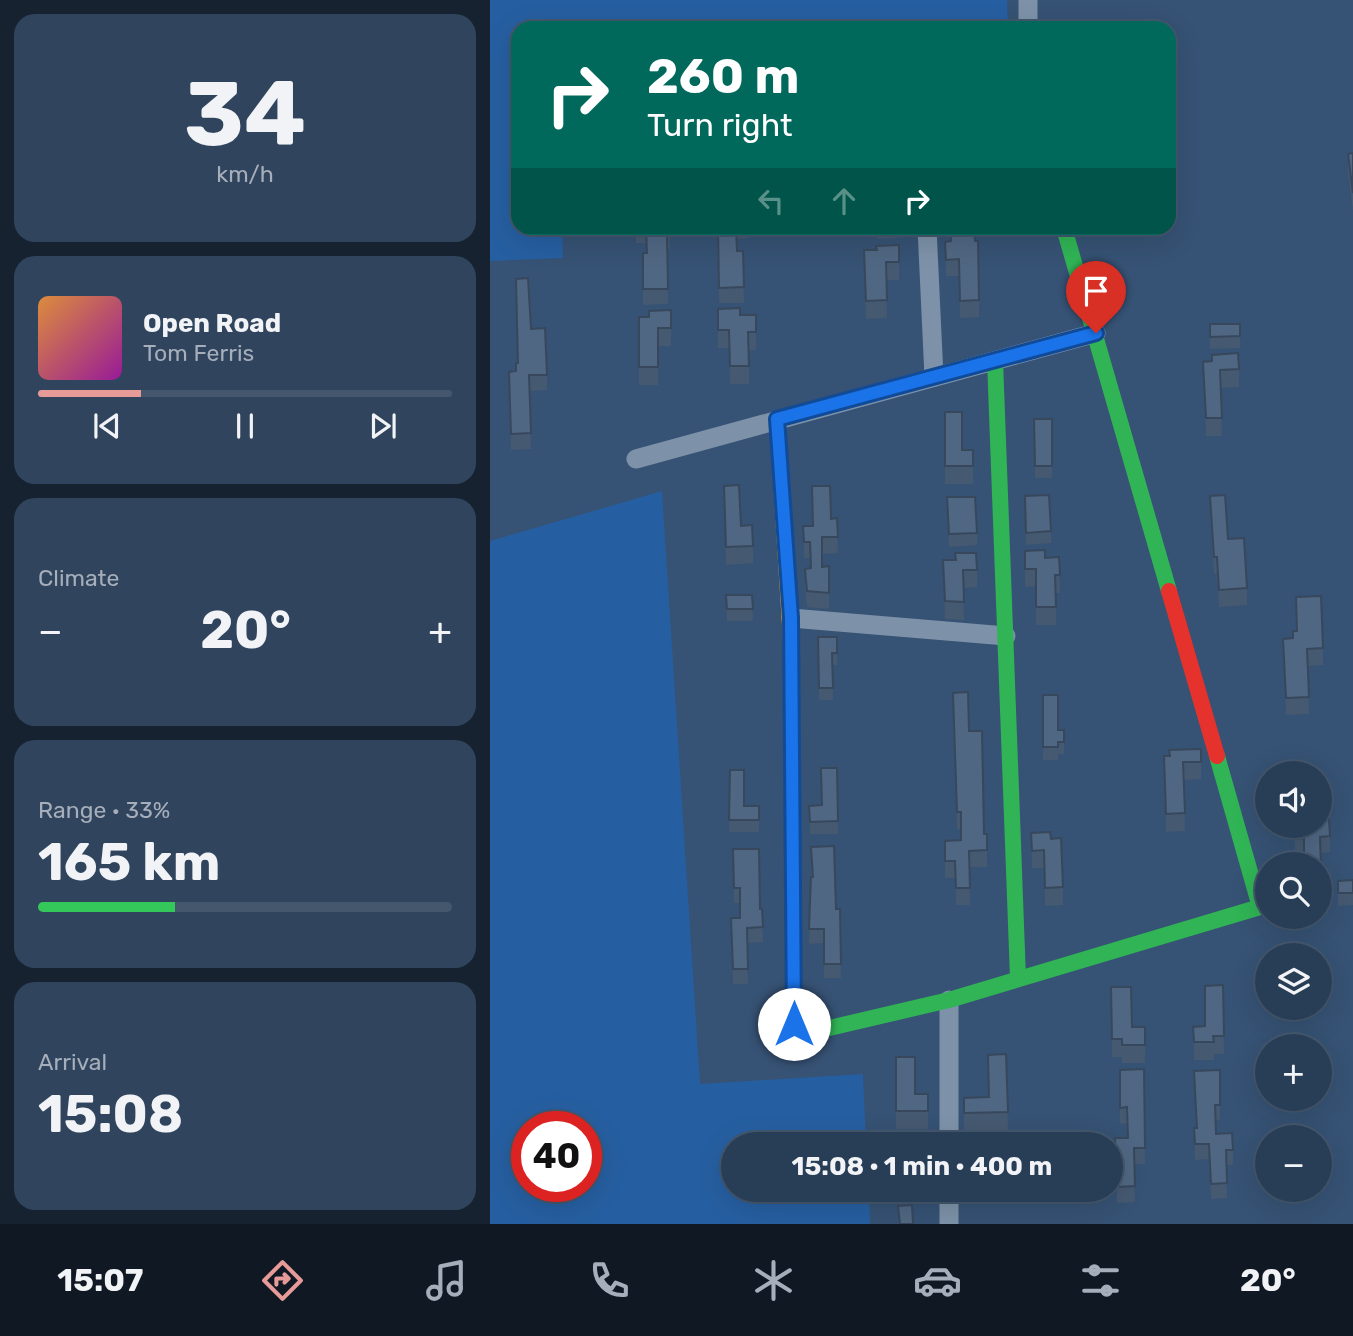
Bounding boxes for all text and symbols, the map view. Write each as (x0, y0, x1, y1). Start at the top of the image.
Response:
text: 260 m (647, 47, 799, 105)
icon: right (532, 49, 623, 140)
text: 34 (184, 60, 306, 168)
text: Turn right (647, 106, 792, 144)
text: km/h (216, 160, 274, 188)
icon: left (752, 182, 790, 220)
icon: ahead (825, 182, 863, 220)
icon: right (898, 182, 936, 220)
pin (1066, 261, 1126, 333)
icon: arrive (1077, 272, 1115, 310)
text: Open Road (143, 308, 281, 339)
text: Tom Ferris (143, 339, 254, 367)
icon: previous (88, 407, 126, 445)
icon: pause (226, 407, 264, 445)
icon: next (364, 407, 402, 445)
text: Climate (38, 564, 119, 592)
text: 20° (200, 599, 291, 661)
text: − (38, 608, 63, 654)
text: + (428, 608, 452, 654)
map controls (1255, 761, 1332, 1202)
button: sound (1255, 761, 1332, 838)
text: Range · 33% (38, 796, 170, 824)
text: 165 km (38, 831, 220, 893)
button: search (1255, 852, 1332, 929)
button: layers (1255, 943, 1332, 1020)
position arrow (757, 987, 831, 1061)
button: + (1255, 1034, 1332, 1111)
text: Arrival (38, 1048, 107, 1076)
text: 15:08 (38, 1083, 183, 1145)
speed limit sign: 40 (511, 1111, 602, 1202)
button: − (1255, 1125, 1332, 1202)
text: 15:08 · 1 min · 400 m (792, 1151, 1052, 1182)
icon: directions (258, 1256, 307, 1305)
icon: music (422, 1256, 471, 1305)
icon: phone (585, 1256, 634, 1305)
icon: climate (749, 1256, 798, 1305)
icon: car (913, 1256, 962, 1305)
icon: filters (1076, 1256, 1125, 1305)
text: 15:07 (57, 1261, 143, 1299)
text: 20° (1240, 1261, 1296, 1299)

